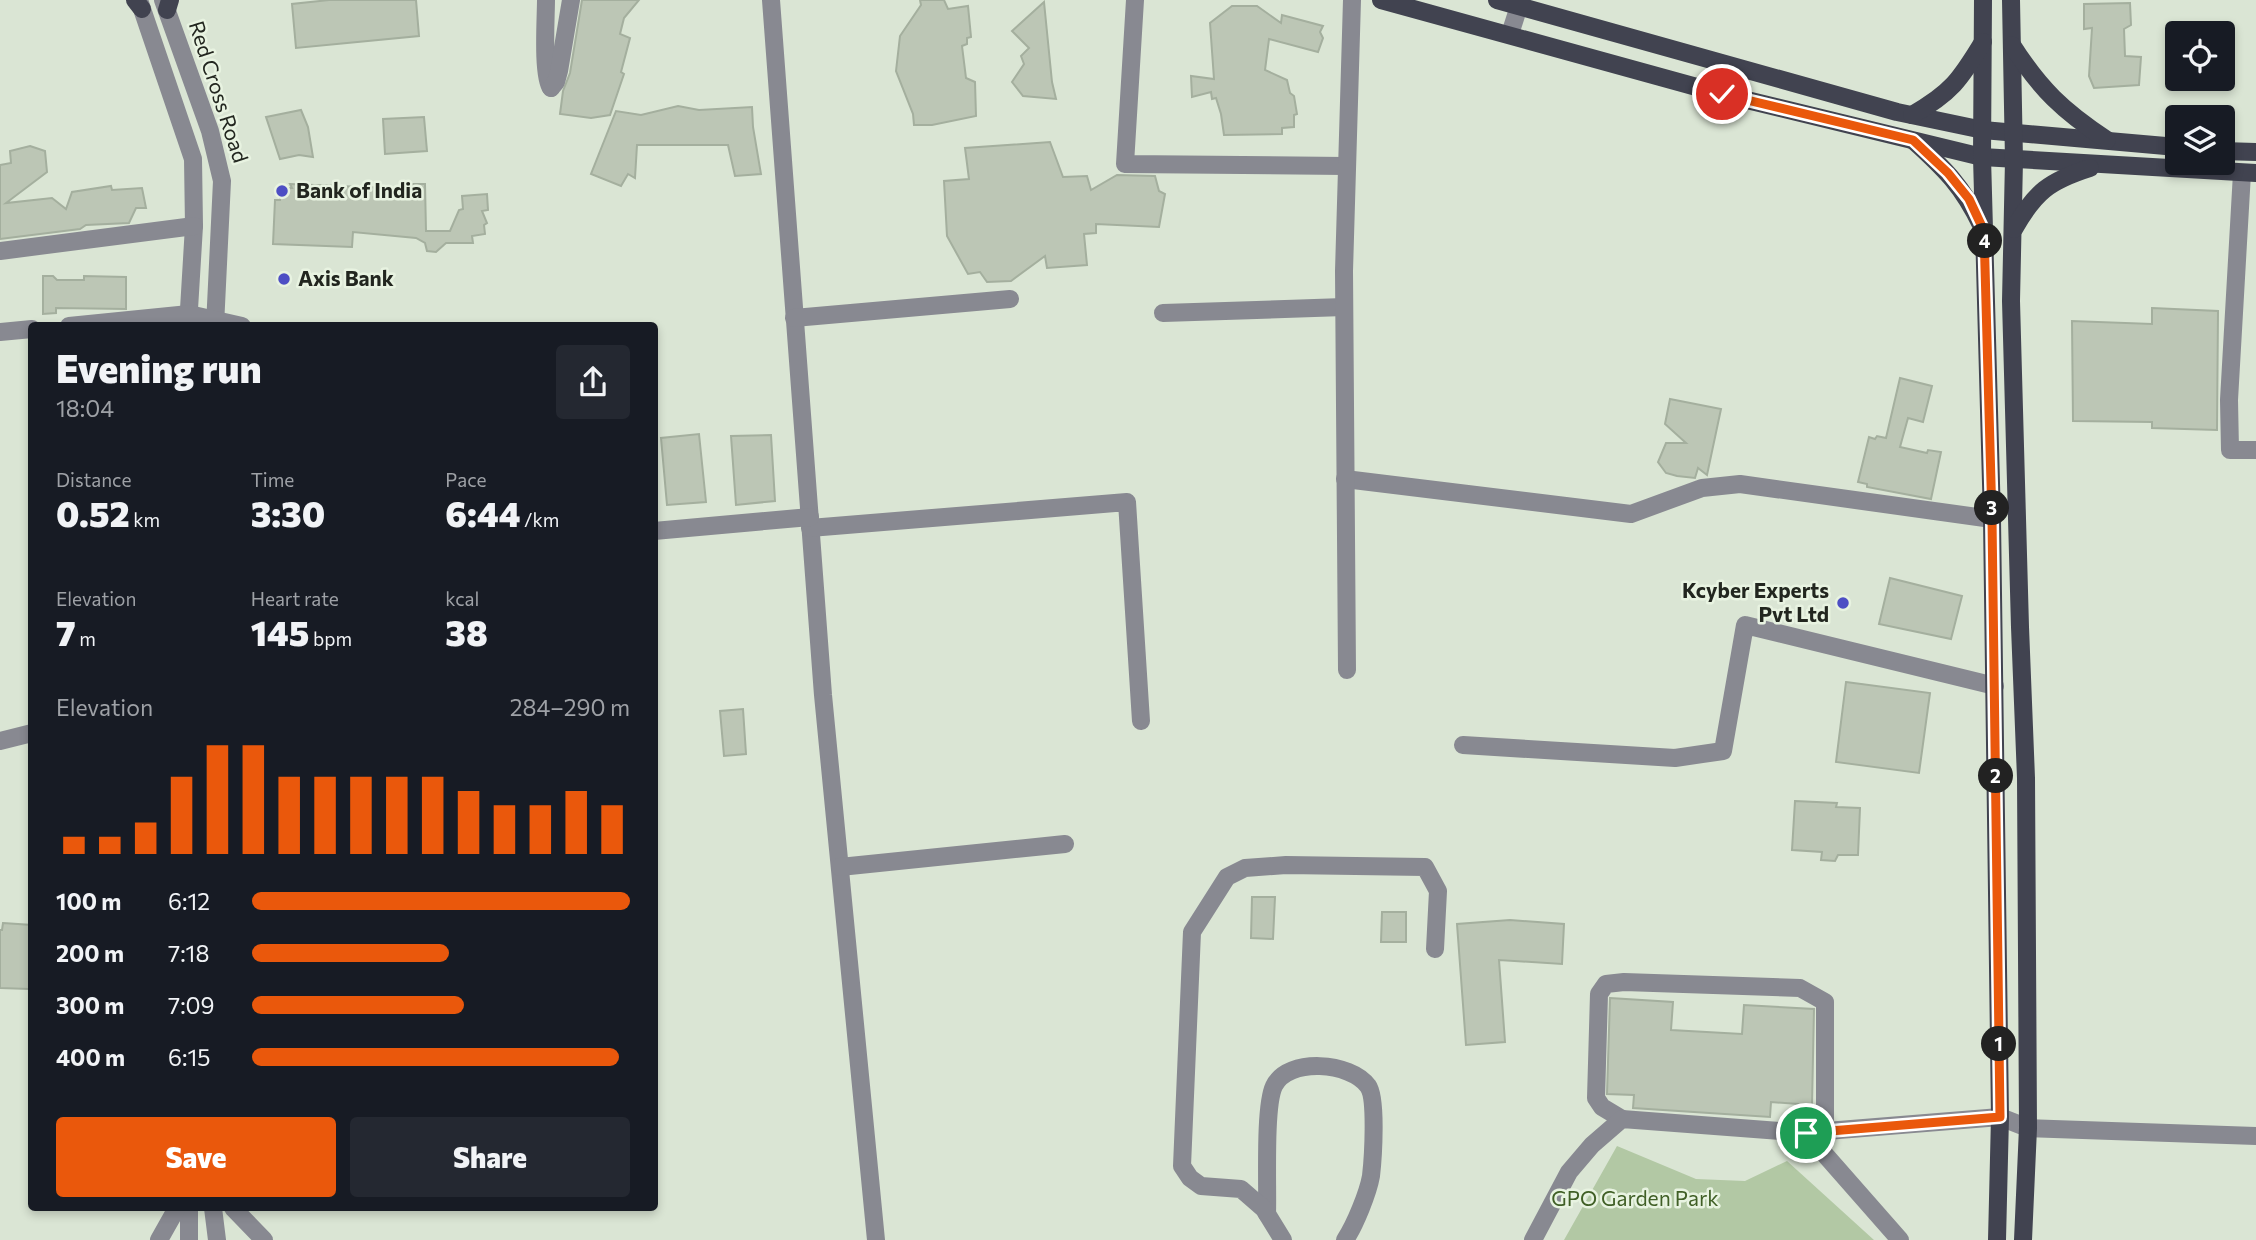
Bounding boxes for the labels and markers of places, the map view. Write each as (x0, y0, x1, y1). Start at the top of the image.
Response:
pin (1692, 64, 1752, 124)
place label: Bank of India (296, 177, 422, 202)
marker: Bank of India (274, 183, 290, 199)
pin: 4 (1968, 224, 2002, 258)
place label: Axis Bank (298, 265, 394, 290)
marker: Axis Bank (276, 271, 292, 287)
pin: 3 (1974, 490, 2010, 526)
place label: Kcyber Experts Pvt Ltd (1682, 577, 1829, 626)
marker: Kcyber Experts Pvt Ltd (1835, 595, 1851, 611)
pin: 2 (1979, 758, 2014, 794)
pin: 1 (1982, 1026, 2016, 1062)
pin (1776, 1103, 1836, 1163)

